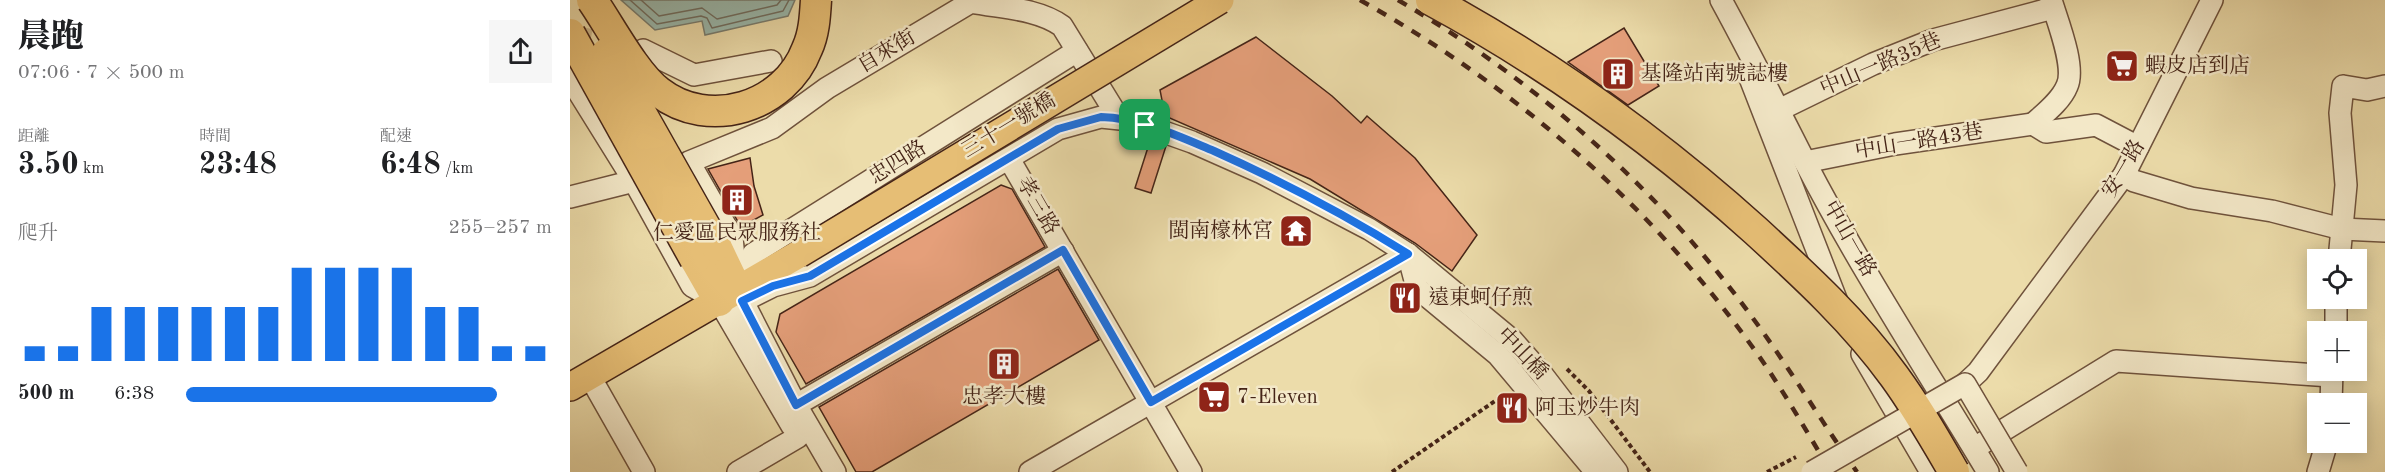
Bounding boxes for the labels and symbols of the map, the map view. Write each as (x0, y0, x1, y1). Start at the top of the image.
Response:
street label: 自來街 (854, 25, 919, 77)
street label: 中山一路35巷 (1817, 28, 1945, 100)
supermarket icon: 蝦皮店到店 (2104, 48, 2140, 84)
place label: 蝦皮店到店 (2145, 54, 2250, 77)
building icon: 基隆站南號誌樓 (1600, 56, 1636, 92)
place label: 基隆站南號誌樓 (1641, 62, 1788, 85)
street label: 三十一號橋 (958, 88, 1059, 162)
pin (1119, 99, 1170, 150)
street label: 中山一路43巷 (1853, 120, 1985, 162)
street label: 忠四路 (865, 136, 930, 189)
street label: 安一路 (2097, 136, 2149, 201)
street label: 孝三路 (1012, 172, 1064, 239)
building icon: 仁愛區民眾服務社 (719, 182, 755, 218)
street label: 中山一路 (1819, 196, 1881, 281)
temple icon: 閩南檺林宮 (1278, 213, 1314, 249)
place label: 閩南檺林宮 (1168, 219, 1273, 242)
place label: 仁愛區民眾服務社 (653, 221, 821, 244)
restaurant icon: 遠東蚵仔煎 (1387, 280, 1423, 316)
place label: 遠東蚵仔煎 (1428, 286, 1533, 309)
street label: 中山橋 (1493, 323, 1553, 384)
building icon: 忠孝大樓 (986, 346, 1022, 382)
supermarket icon: 7-Eleven (1196, 379, 1232, 415)
place label: 忠孝大樓 (962, 385, 1046, 408)
place label: 7-Eleven (1237, 387, 1318, 408)
restaurant icon: 阿玉炒牛肉 (1494, 390, 1530, 426)
place label: 阿玉炒牛肉 (1535, 396, 1640, 419)

